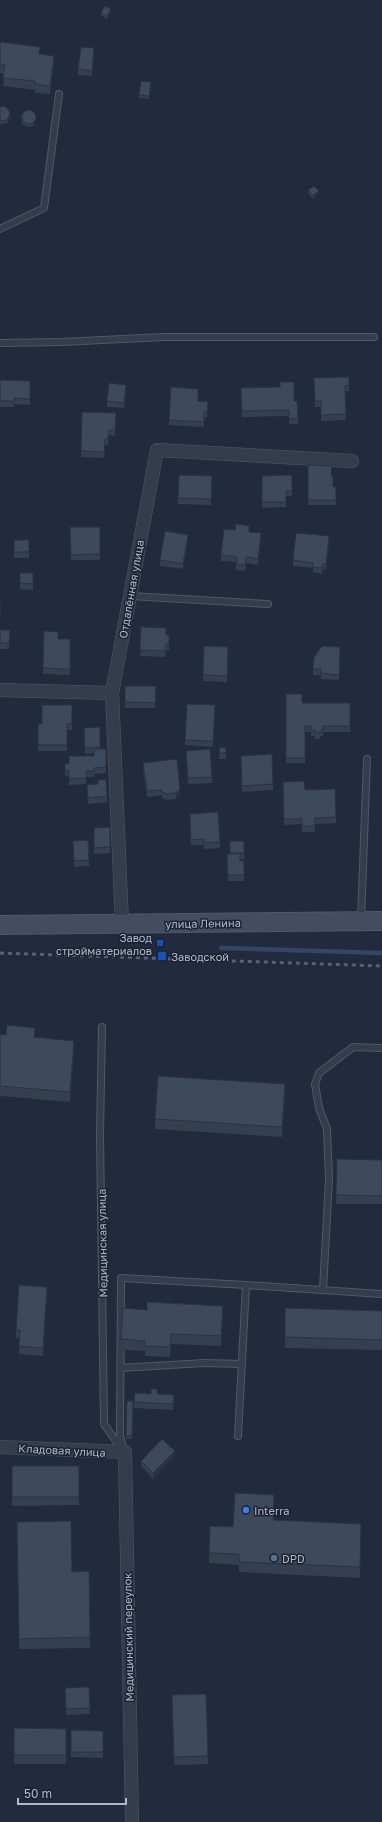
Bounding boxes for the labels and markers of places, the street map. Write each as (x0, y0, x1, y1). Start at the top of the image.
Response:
place label: Завод стройматериалов (56, 931, 152, 957)
marker: Завод стройматериалов (155, 938, 165, 948)
marker: Заводской (156, 950, 168, 962)
place label: Заводской (171, 950, 229, 963)
place label: Interra (254, 1504, 290, 1517)
marker: Interra (241, 1505, 251, 1515)
place label: DPD (282, 1552, 305, 1565)
marker: DPD (269, 1553, 279, 1563)

